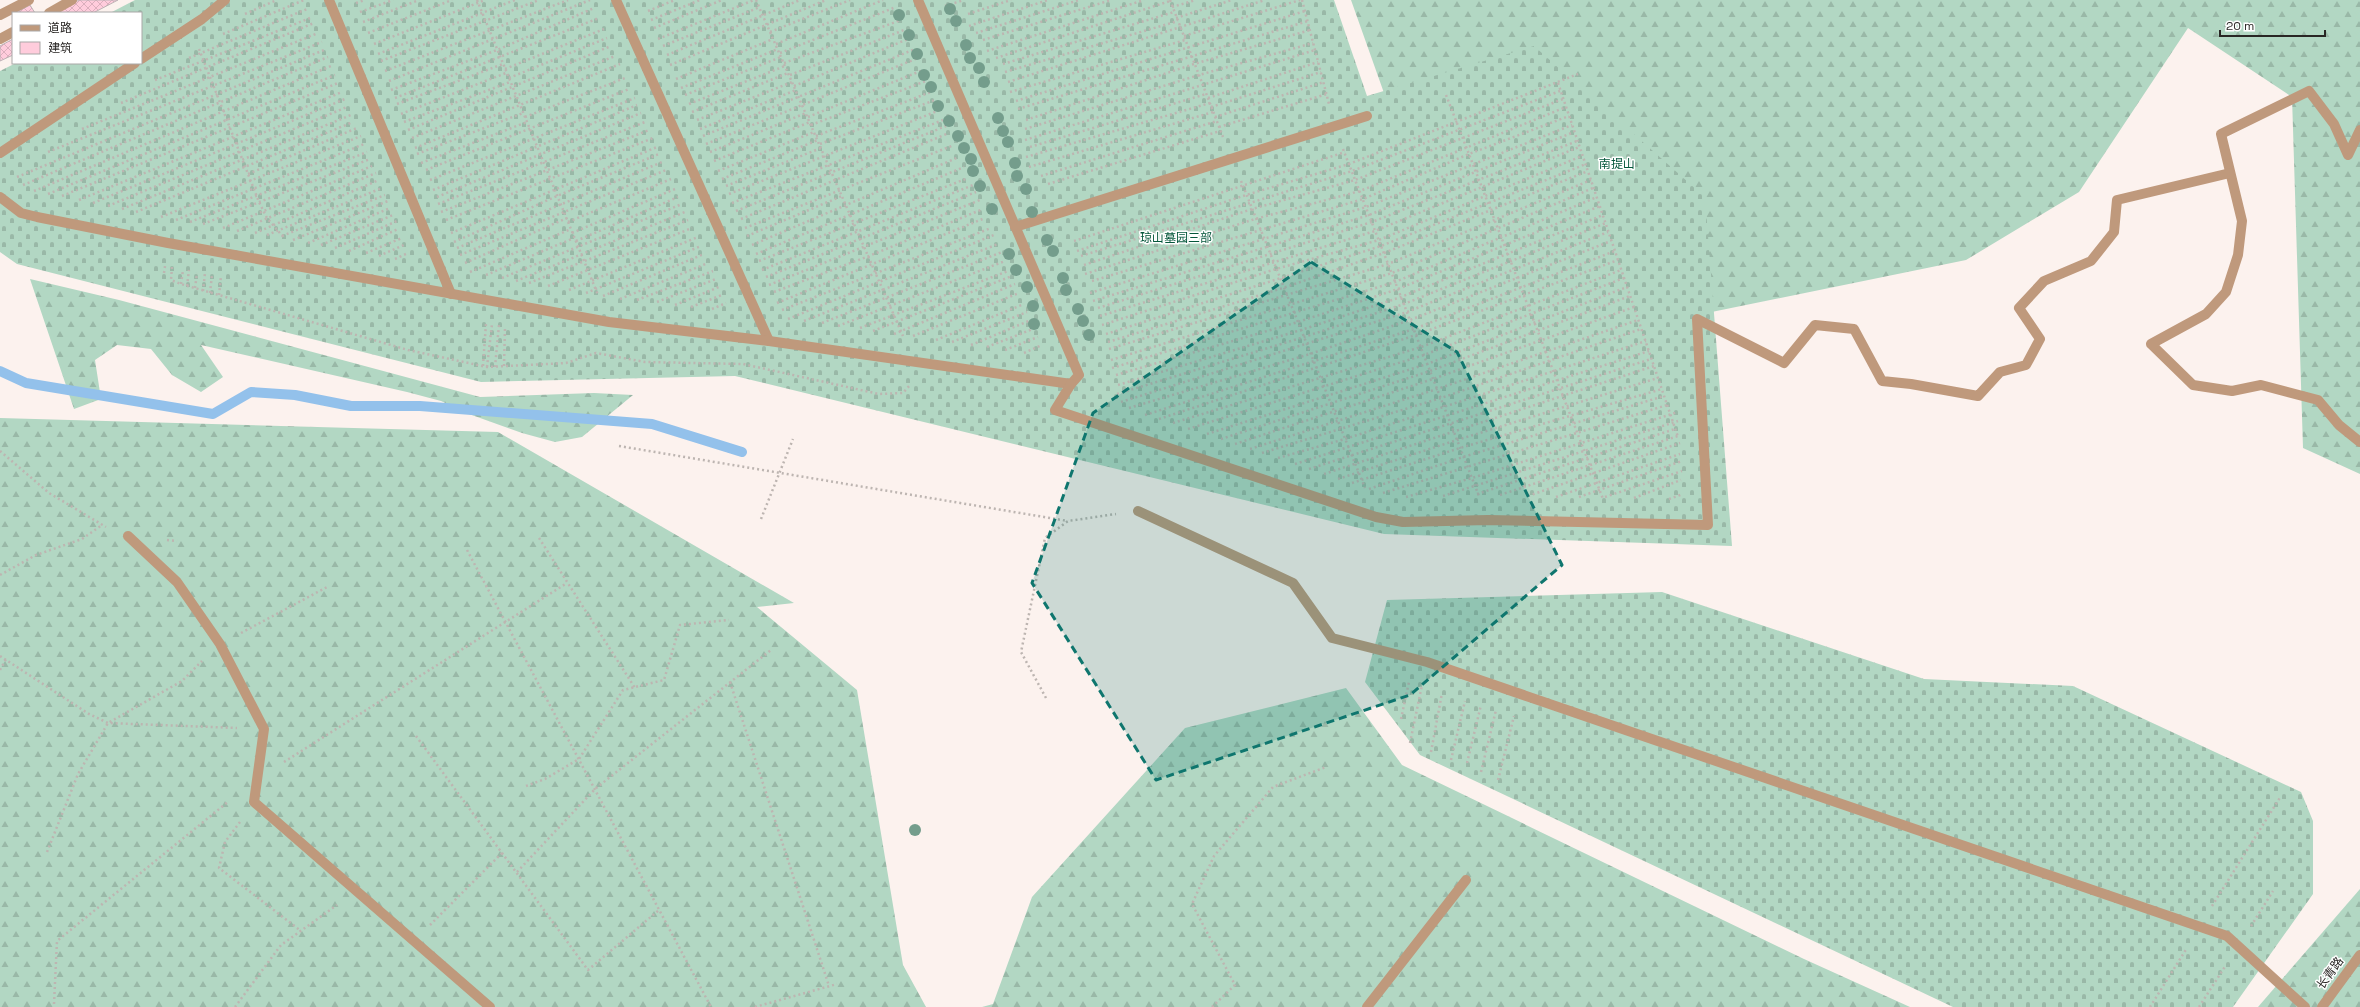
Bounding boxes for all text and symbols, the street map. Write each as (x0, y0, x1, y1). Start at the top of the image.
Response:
legend (12, 12, 142, 64)
scale bar (2220, 12, 2325, 38)
text: 20 m (2226, 18, 2254, 34)
text: 道路 (48, 20, 72, 36)
text: 建筑 (48, 40, 72, 56)
park label: 南提山 (1599, 156, 1635, 172)
park label: 琼山墓园三部 (1140, 230, 1212, 246)
street label: 长青路 (2313, 954, 2347, 992)

